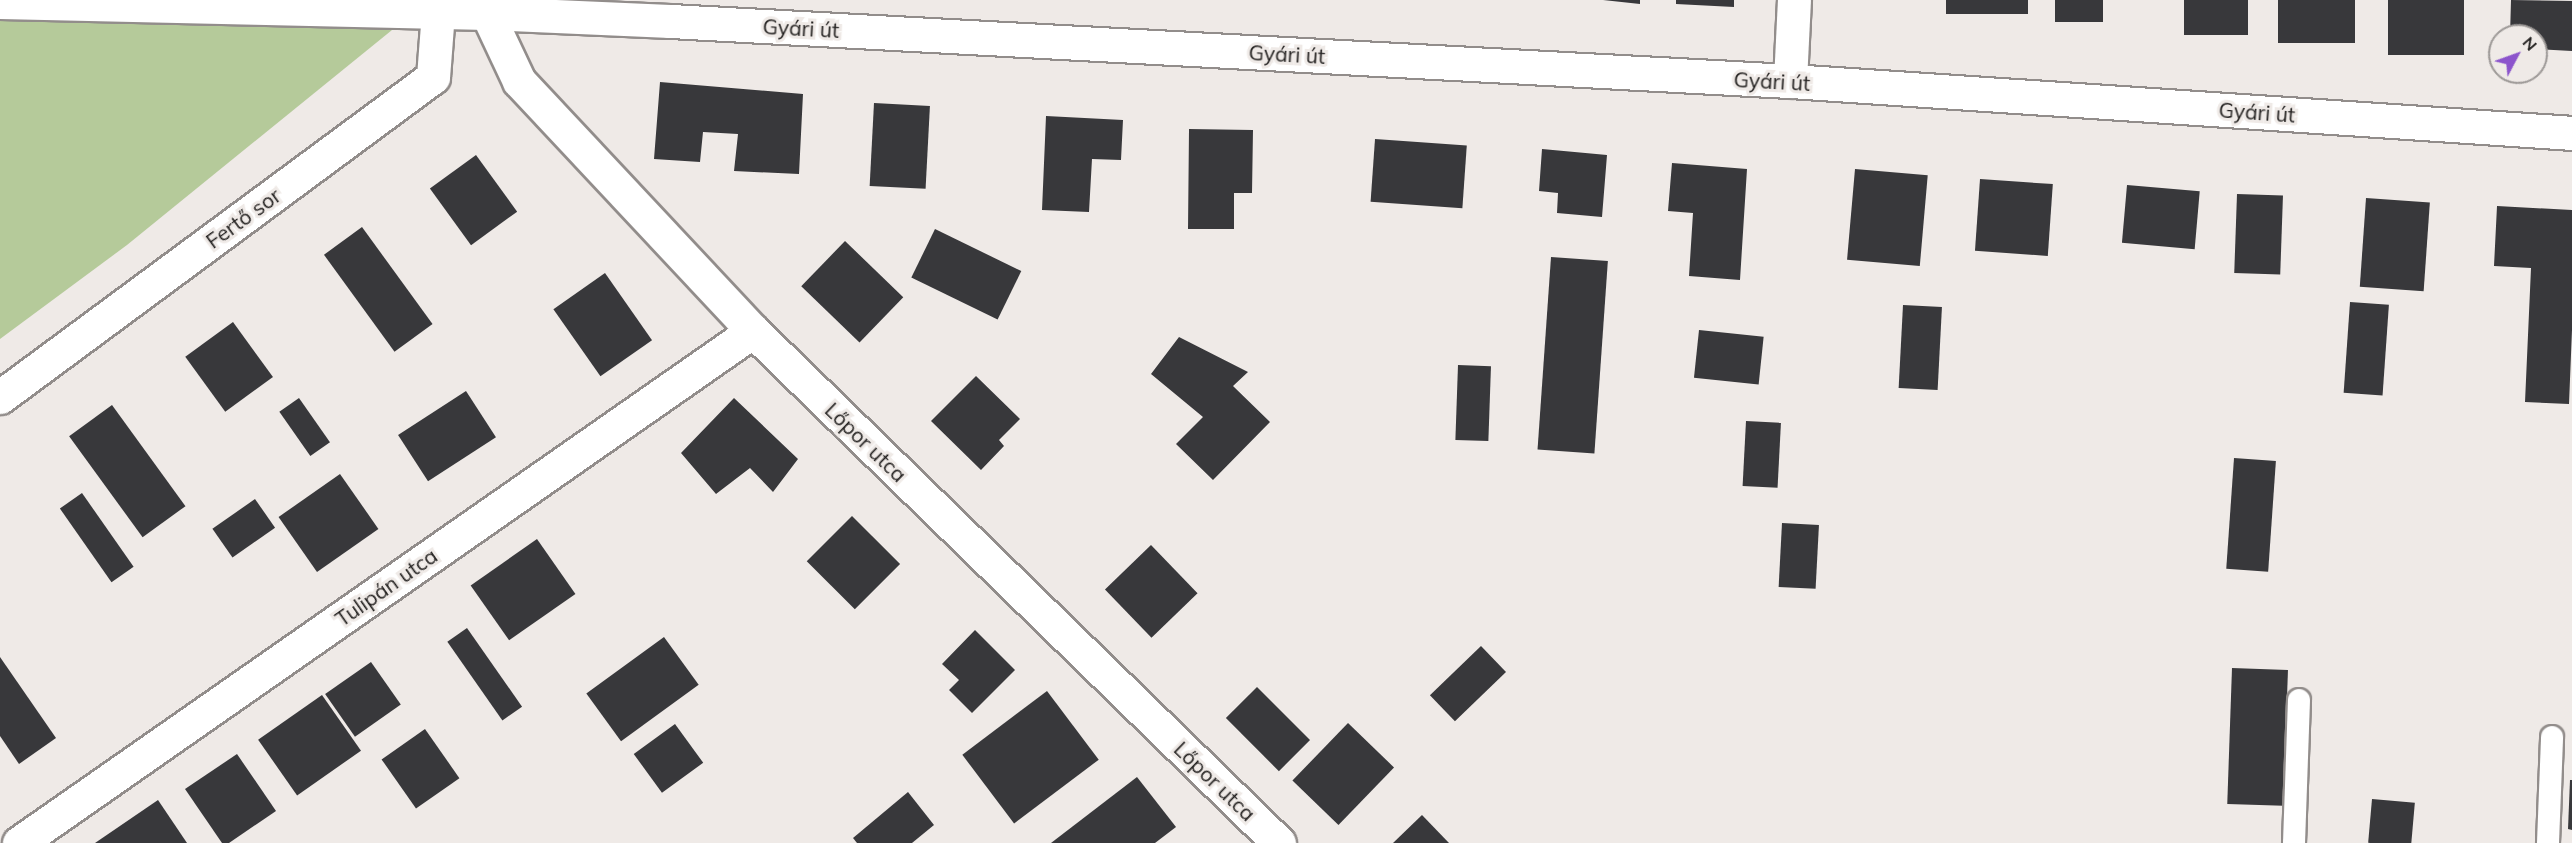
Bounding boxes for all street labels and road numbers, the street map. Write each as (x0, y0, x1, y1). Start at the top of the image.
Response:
street label: Gyári út (762, 13, 840, 43)
street label: Gyári út (1248, 39, 1326, 69)
street label: Gyári út (1733, 66, 1811, 96)
street label: Gyári út (2218, 97, 2296, 127)
street label: Fertő sor (201, 183, 285, 253)
street label: Lőpor utca (820, 397, 912, 487)
street label: Tulipán utca (330, 543, 442, 631)
street label: Lőpor utca (1169, 736, 1261, 826)

